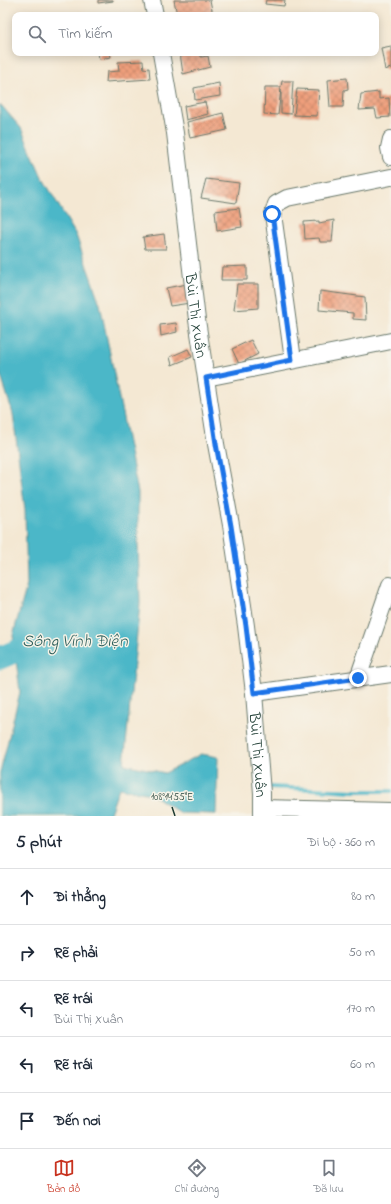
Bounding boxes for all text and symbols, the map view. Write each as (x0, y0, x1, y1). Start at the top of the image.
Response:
search box (12, 12, 379, 56)
icon: search (26, 23, 48, 45)
text: Tìm kiếm (58, 23, 112, 45)
route start (263, 205, 281, 223)
street label: Bùi Thị Xuân (177, 271, 213, 360)
water label: Sông Vĩnh Điện (22, 629, 128, 655)
route end (349, 669, 367, 687)
street label: Bùi Thị Xuân (242, 711, 272, 798)
text: 108°14'55"E (151, 790, 193, 805)
text: 5 phút (16, 830, 62, 855)
text: Đi bộ · 360 m (307, 833, 375, 852)
icon: ahead (16, 886, 38, 908)
text: Đi thẳng (54, 886, 106, 908)
text: 80 m (351, 887, 375, 906)
icon: right (16, 942, 38, 964)
text: Rẽ phải (54, 942, 98, 964)
text: 50 m (349, 943, 375, 962)
text: Rẽ trái (54, 988, 93, 1010)
icon: left (16, 998, 38, 1020)
text: 170 m (347, 999, 375, 1018)
text: Bùi Thị Xuân (54, 1010, 123, 1029)
icon: left (16, 1054, 38, 1076)
text: Rẽ trái (54, 1054, 93, 1076)
text: 60 m (350, 1055, 375, 1074)
icon: arrive (16, 1110, 38, 1132)
text: Đến nơi (54, 1110, 101, 1132)
tab: Bản đồ (47, 1157, 80, 1197)
tab: Chỉ đường (174, 1157, 219, 1197)
tab: Đã lưu (313, 1157, 344, 1197)

